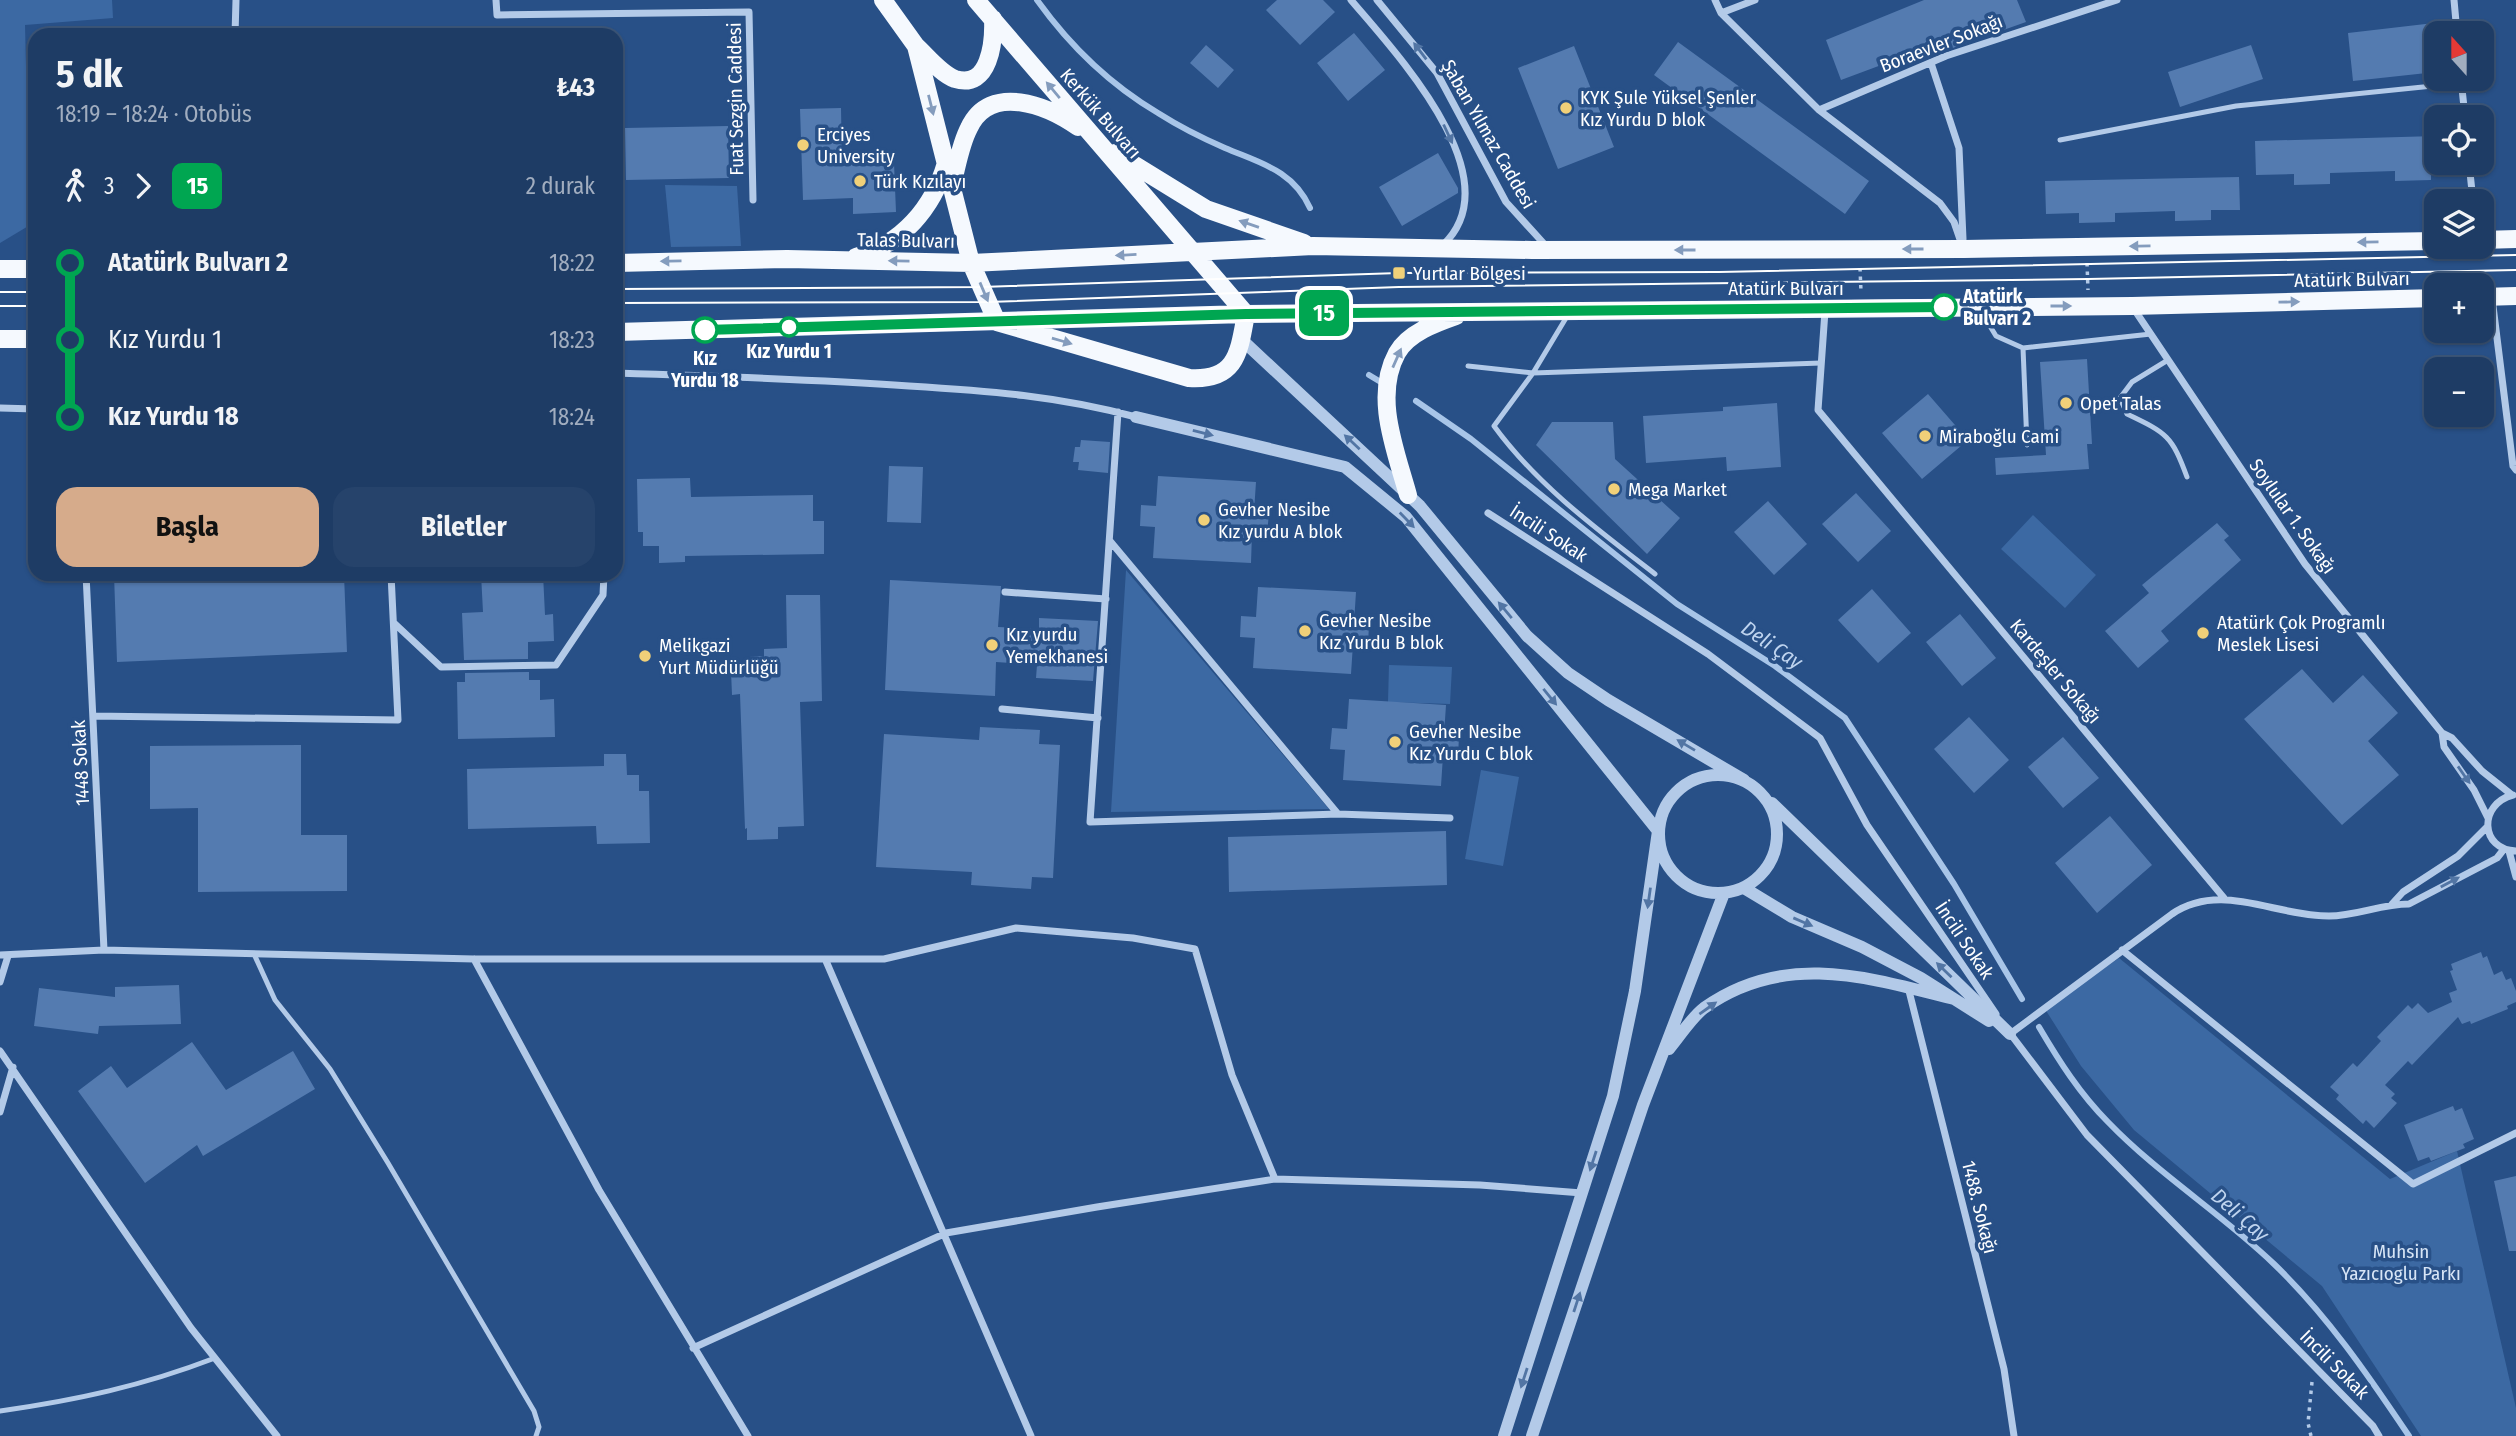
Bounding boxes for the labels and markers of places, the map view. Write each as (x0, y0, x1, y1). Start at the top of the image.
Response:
place label: KYK Şule Yüksel Şenler Kız Yurdu D blok (1580, 86, 1756, 131)
marker: KYK Şule Yüksel Şenler Kız Yurdu D blok (1558, 100, 1574, 116)
place label: Erciyes University (817, 123, 895, 168)
marker: Erciyes University (795, 137, 811, 153)
place label: Türk Kızılayı (874, 170, 966, 193)
marker: Türk Kızılayı (852, 173, 868, 189)
place label: Yurtlar Bölgesi (1413, 262, 1526, 285)
marker: Yurtlar Bölgesi (1391, 265, 1407, 281)
place label: Atatürk Bulvarı 2 (1962, 285, 2031, 330)
marker: Atatürk Bulvarı 2 (1931, 294, 1957, 320)
marker: Kız Yurdu 18 (692, 317, 718, 343)
marker: Kız Yurdu 1 (779, 317, 799, 337)
place label: Kız Yurdu 1 (746, 340, 832, 363)
place label: Kız Yurdu 18 (670, 347, 739, 392)
place label: Opet Talas (2080, 392, 2161, 415)
marker: Opet Talas (2058, 395, 2074, 411)
place label: Miraboğlu Cami (1939, 425, 2059, 448)
marker: Miraboğlu Cami (1917, 428, 1933, 444)
place label: Mega Market (1628, 478, 1728, 501)
marker: Mega Market (1606, 481, 1622, 497)
place label: Gevher Nesibe Kız yurdu A blok (1218, 498, 1342, 543)
marker: Gevher Nesibe Kız yurdu A blok (1196, 512, 1212, 528)
place label: Gevher Nesibe Kız Yurdu B blok (1319, 609, 1444, 654)
place label: Atatürk Çok Programlı Meslek Lisesi (2217, 611, 2385, 656)
place label: Kız yurdu Yemekhanesi (1006, 623, 1108, 668)
marker: Gevher Nesibe Kız Yurdu B blok (1297, 623, 1313, 639)
marker: Atatürk Çok Programlı Meslek Lisesi (2195, 625, 2211, 641)
place label: Melikgazi Yurt Müdürlüğü (659, 634, 779, 679)
marker: Kız yurdu Yemekhanesi (984, 637, 1000, 653)
marker: Melikgazi Yurt Müdürlüğü (637, 648, 653, 664)
place label: Gevher Nesibe Kız Yurdu C blok (1409, 720, 1533, 765)
marker: Gevher Nesibe Kız Yurdu C blok (1387, 734, 1403, 750)

